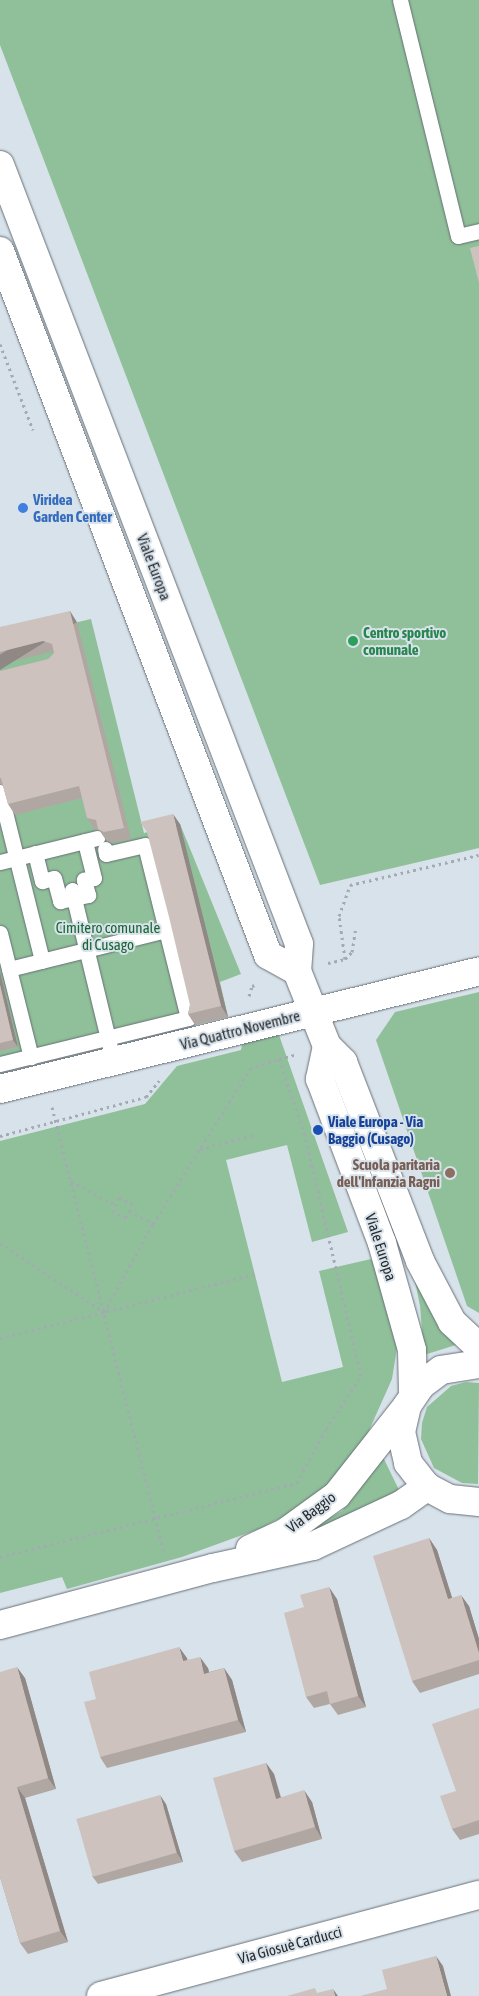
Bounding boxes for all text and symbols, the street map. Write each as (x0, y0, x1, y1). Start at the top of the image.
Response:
place label: Viridea Garden Center (33, 490, 112, 525)
marker: Viridea Garden Center (17, 502, 29, 514)
street label: Viale Europa (133, 531, 175, 603)
place label: Centro sportivo comunale (363, 623, 446, 658)
marker: Centro sportivo comunale (347, 635, 359, 647)
park label: Cimitero comunale di Cusago (56, 918, 160, 953)
street label: Via Quattro Novembre (178, 1006, 302, 1054)
place label: Viale Europa - Via Baggio (Cusago) (328, 1112, 423, 1147)
marker: Viale Europa - Via Baggio (Cusago) (312, 1124, 324, 1136)
place label: Scuola paritaria dell'Infanzia Ragni (337, 1155, 440, 1190)
marker: Scuola paritaria dell'Infanzia Ragni (444, 1167, 456, 1179)
street label: Viale Europa (362, 1211, 400, 1283)
street label: Via Baggio (283, 1488, 339, 1536)
street label: Via Giosuè Carducci (236, 1922, 344, 1968)

